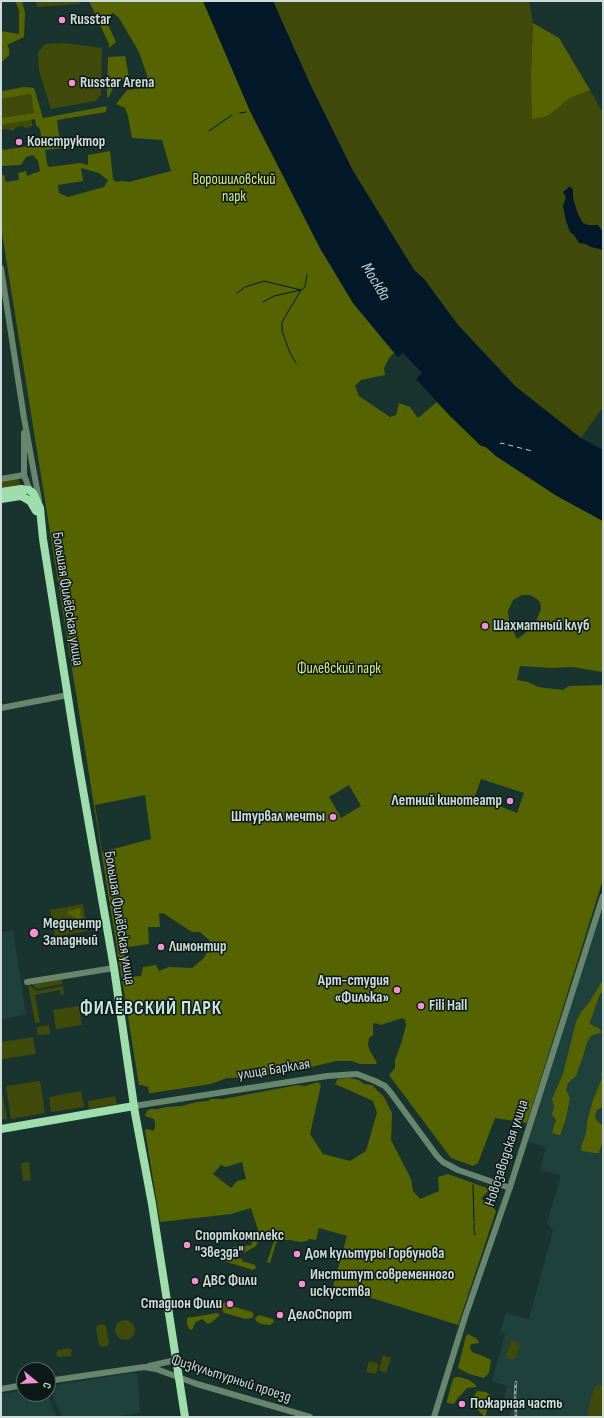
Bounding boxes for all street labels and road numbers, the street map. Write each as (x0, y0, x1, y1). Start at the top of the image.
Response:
street label: Большая Филёвская улица (48, 531, 86, 667)
street label: Большая Филёвская улица (100, 850, 138, 986)
street label: улица Барклая (237, 1055, 311, 1085)
street label: Новозаводская улица (481, 1097, 533, 1209)
street label: Физкультурный проезд (169, 1351, 293, 1407)

